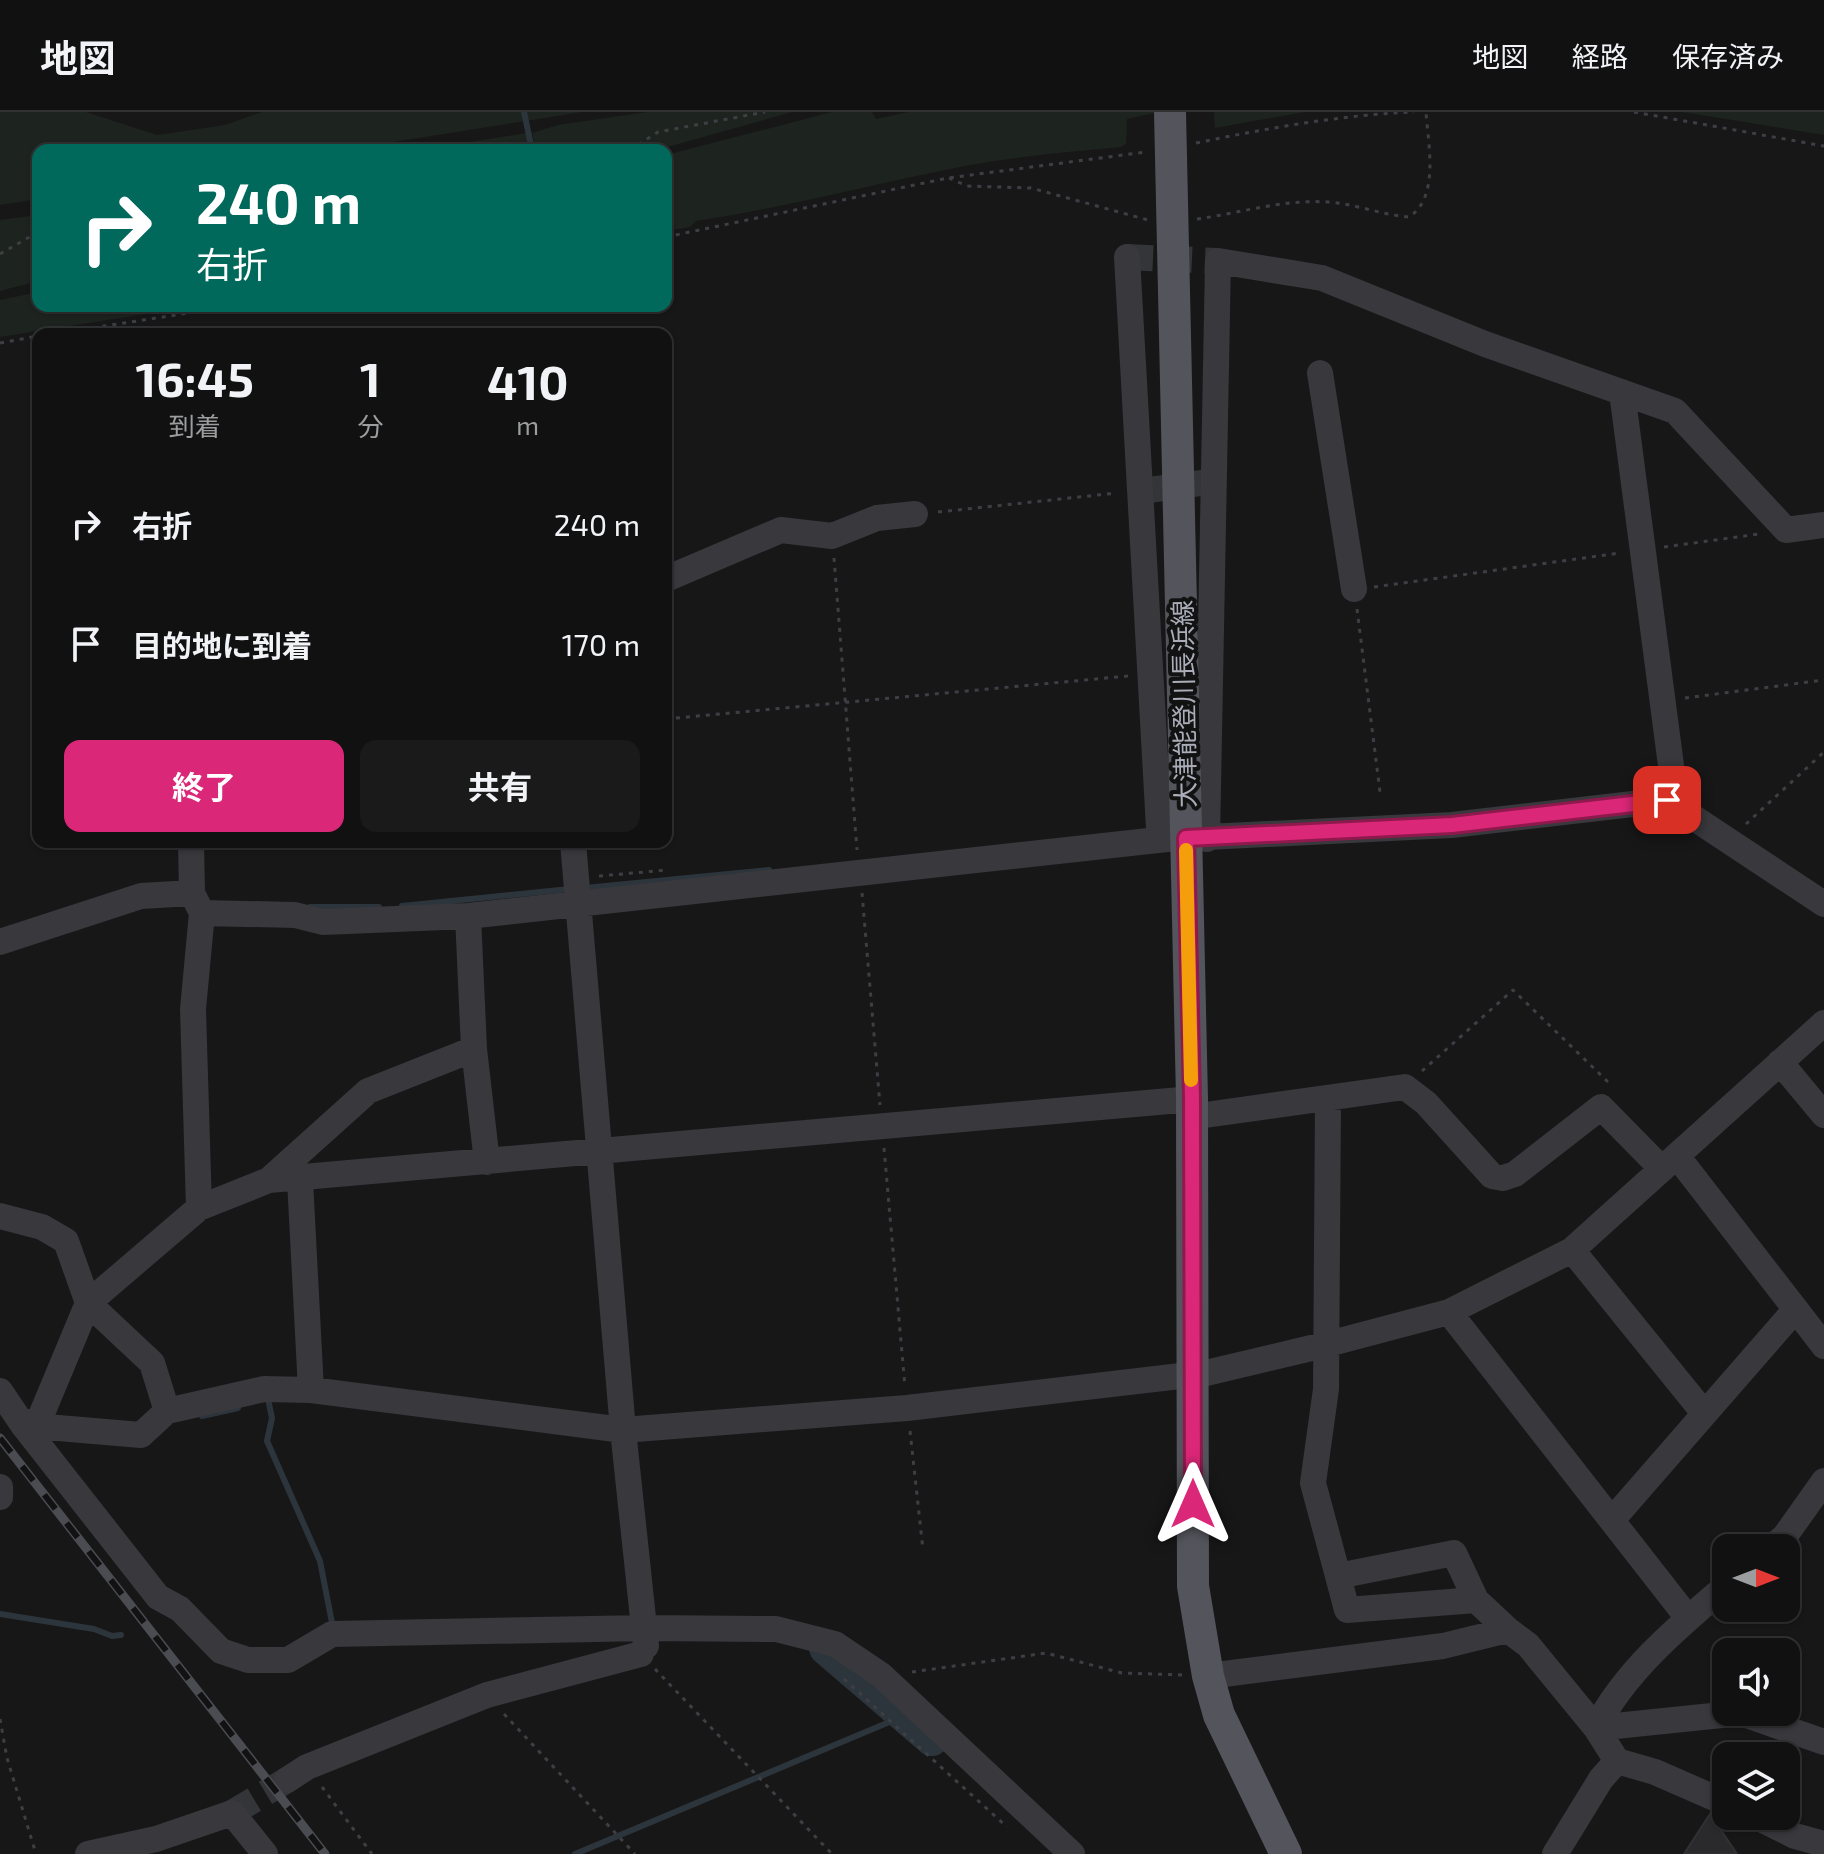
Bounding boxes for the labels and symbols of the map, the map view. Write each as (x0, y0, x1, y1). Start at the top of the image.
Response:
street label: 大津能登川長浜線 (1166, 600, 1200, 808)
pin (1633, 766, 1701, 834)
position arrow (1151, 1462, 1235, 1546)
north arrow (1712, 1534, 1800, 1622)

